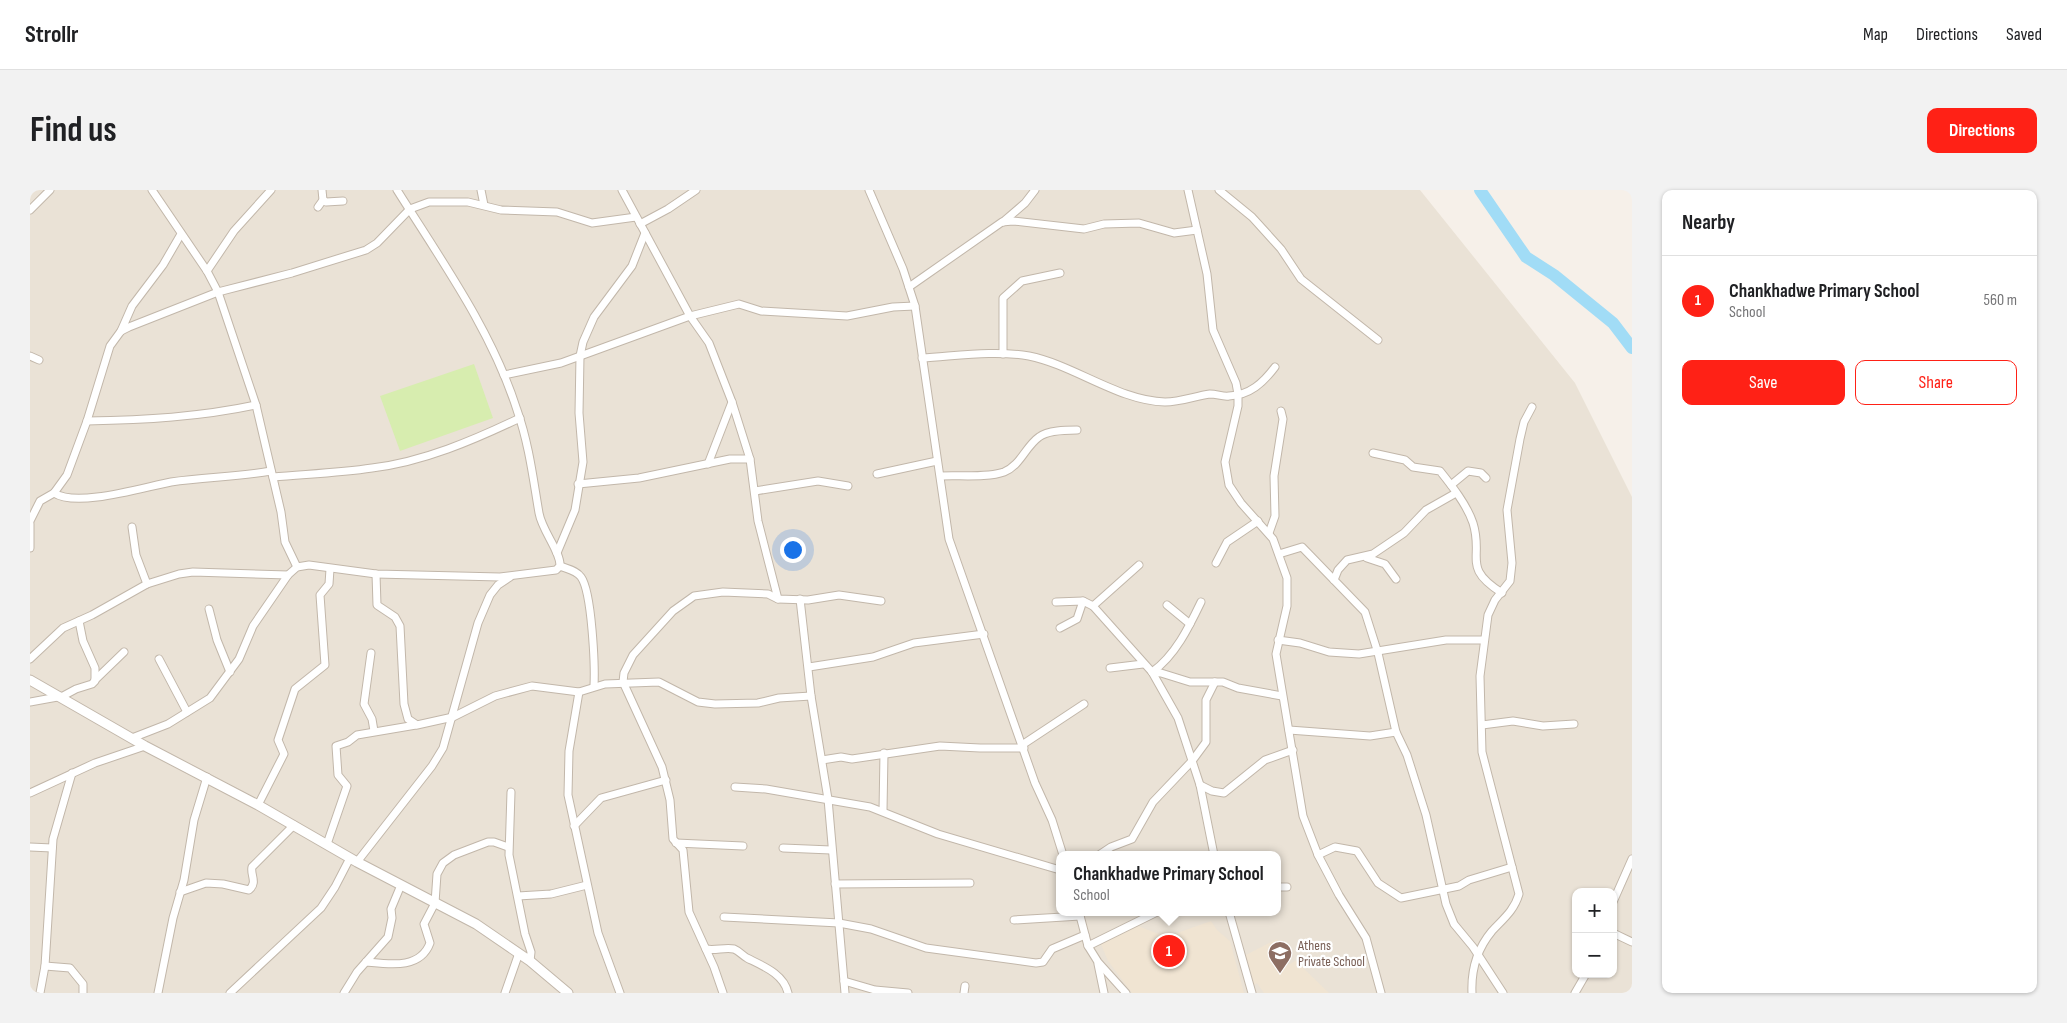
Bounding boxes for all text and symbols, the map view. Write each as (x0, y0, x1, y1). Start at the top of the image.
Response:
text: Strollr (25, 20, 79, 49)
text: Map (1863, 24, 1888, 45)
text: Directions (1916, 24, 1978, 45)
text: Saved (2006, 24, 2042, 45)
button: Directions (1927, 108, 2037, 153)
text: Find us (30, 109, 117, 152)
text: Nearby (1682, 210, 1735, 235)
text: Chankhadwe Primary School (1729, 280, 1919, 303)
text: 1 (1695, 291, 1701, 310)
text: 560 m (1984, 291, 2017, 310)
text: School (1729, 303, 1765, 322)
button: Save (1682, 360, 1845, 405)
button: Share (1855, 360, 2017, 405)
your location (780, 537, 806, 563)
popup (1056, 851, 1281, 916)
text: Chankhadwe Primary School (1073, 863, 1264, 886)
text: School (1073, 886, 1110, 905)
map controls (1572, 888, 1617, 978)
button: + (1572, 888, 1617, 933)
pin: 1 (1153, 932, 1185, 970)
button: − (1572, 933, 1617, 978)
place label: Athens Private School (1297, 937, 1365, 970)
school or university icon: Athens Private School (1267, 940, 1293, 974)

